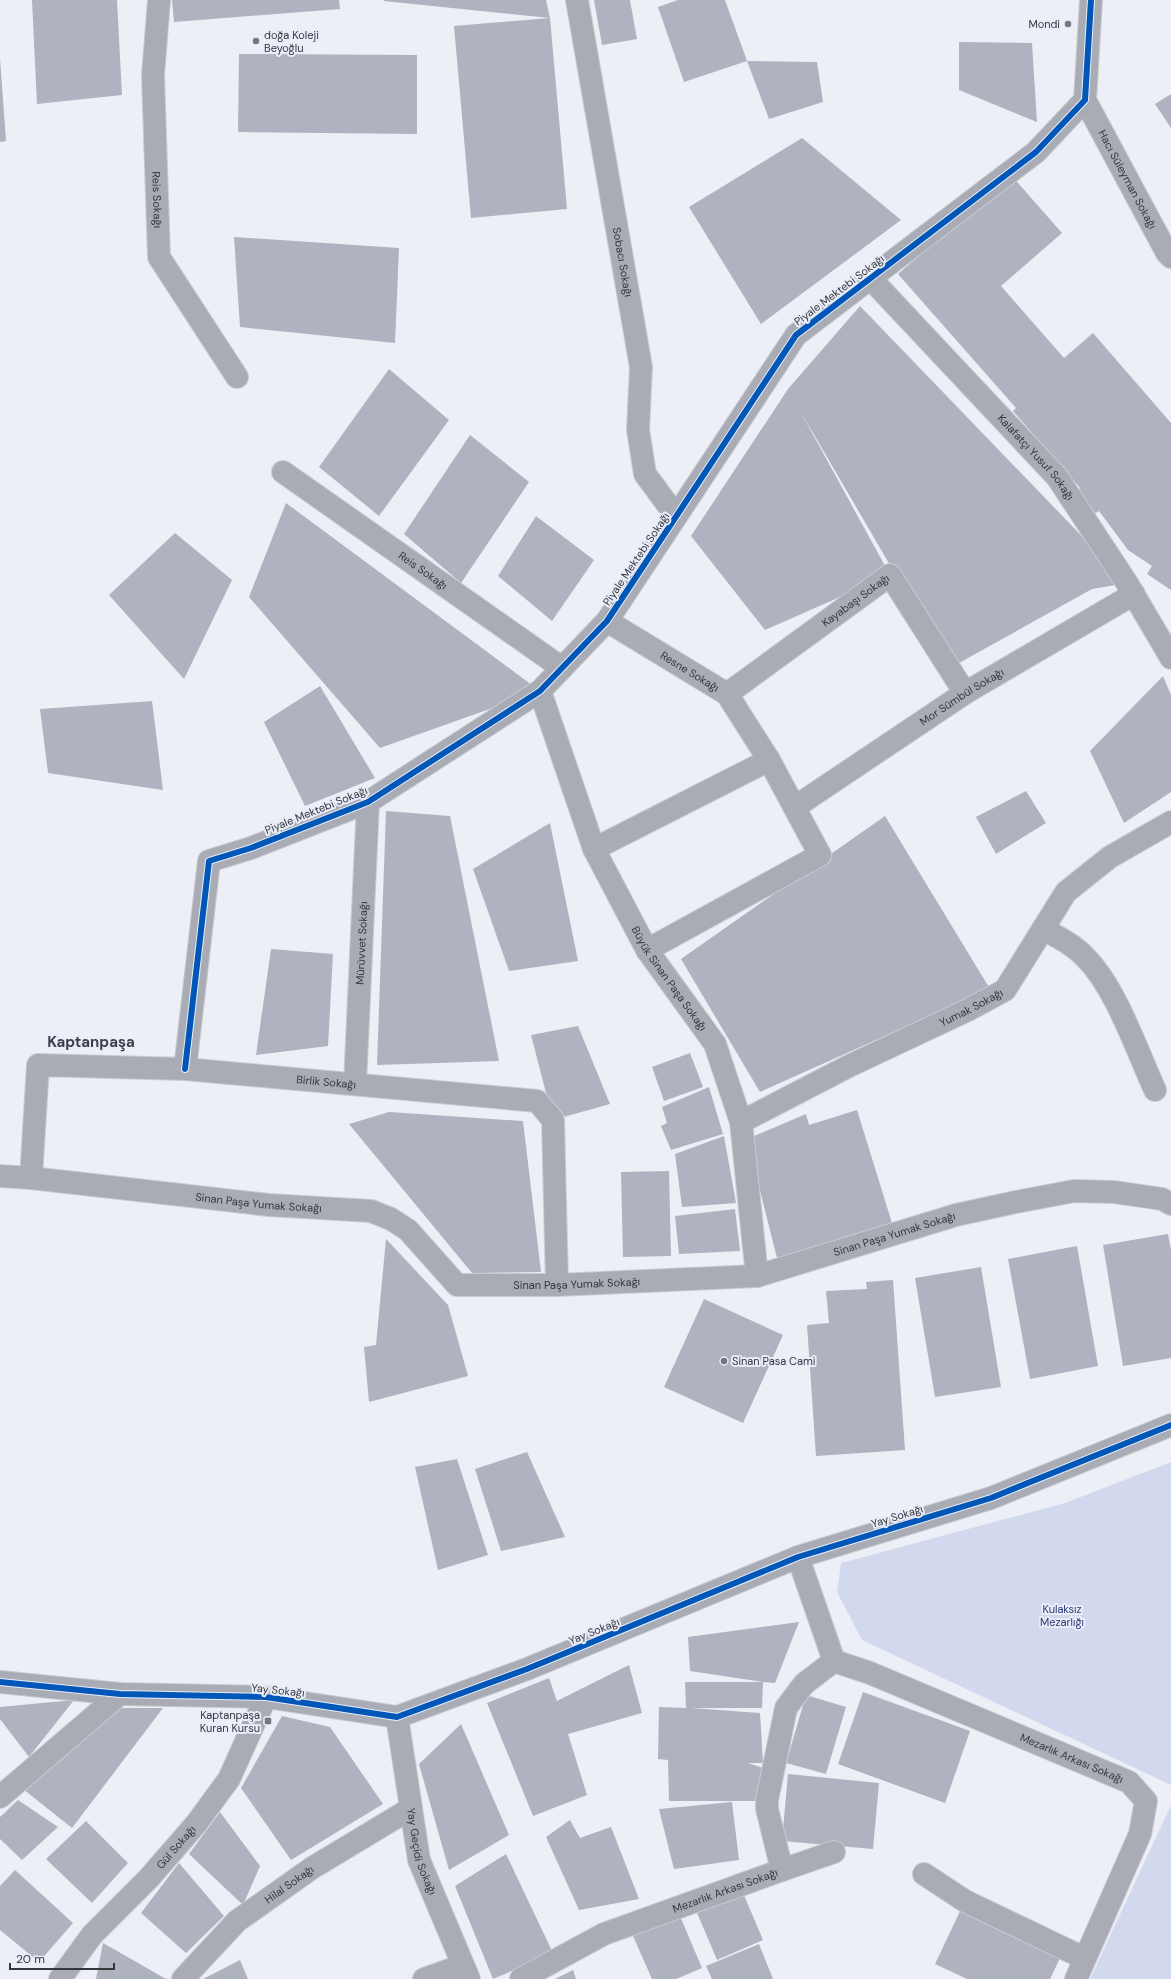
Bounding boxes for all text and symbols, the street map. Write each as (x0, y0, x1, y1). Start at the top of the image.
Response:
place label: Mondi (1028, 17, 1060, 31)
marker: Mondi (1063, 19, 1073, 29)
place label: doğa Koleji Beyoğlu (264, 28, 319, 55)
marker: doğa Koleji Beyoğlu (251, 36, 261, 46)
street label: Hacı Süleyman Sokağı (1095, 127, 1160, 231)
street label: Reis Sokağı (149, 171, 165, 228)
street label: Sobacı Sokağı (610, 226, 636, 298)
street label: Piyale Mektebi Sokağı (791, 252, 887, 328)
street label: Kalafatçı Yusuf Sokağı (995, 411, 1077, 503)
street label: Piyale Mektebi Sokağı (600, 510, 672, 608)
street label: Reis Sokağı (396, 548, 450, 592)
street label: Kayabaşı Sokağı (819, 571, 892, 630)
street label: Resne Sokağı (658, 648, 722, 695)
street label: Mor Sümbül Sokağı (917, 665, 1006, 728)
street label: Piyale Mektebi Sokağı (263, 783, 369, 837)
street label: Mürüvvet Sokağı (353, 901, 370, 985)
street label: Büyük Sinan Paşa Sokağı (629, 924, 710, 1034)
street label: Yumak Sokağı (937, 985, 1005, 1030)
district label: Kaptanpaşa (47, 1032, 135, 1052)
street label: Birlik Sokağı (296, 1072, 357, 1092)
street label: Sinan Paşa Yumak Sokağı (195, 1190, 322, 1215)
street label: Sinan Paşa Yumak Sokağı (832, 1209, 957, 1259)
street label: Sinan Paşa Yumak Sokağı (513, 1274, 640, 1292)
place label: Sinan Pasa Cami (732, 1354, 815, 1368)
marker: Sinan Pasa Cami (719, 1356, 729, 1366)
street label: Yay Sokağı (869, 1501, 925, 1531)
park label: Kulaksız Mezarlığı (1040, 1602, 1084, 1629)
street label: Yay Sokağı (567, 1615, 621, 1647)
street label: Yay Sokağı (251, 1680, 305, 1700)
place label: Kaptanpaşa Kuran Kursu (200, 1708, 260, 1735)
marker: Kaptanpaşa Kuran Kursu (263, 1716, 273, 1726)
street label: Mezarlık Arkası Sokağı (1018, 1730, 1126, 1786)
street label: Yay Geçidi Sokağı (404, 1807, 440, 1897)
street label: Gül Sokağı (153, 1822, 199, 1872)
street label: Hilal Sokağı (262, 1862, 316, 1906)
street label: Mezarlık Arkası Sokağı (670, 1865, 780, 1916)
scale bar (10, 1945, 114, 1971)
text: 20 m (16, 1951, 45, 1967)

